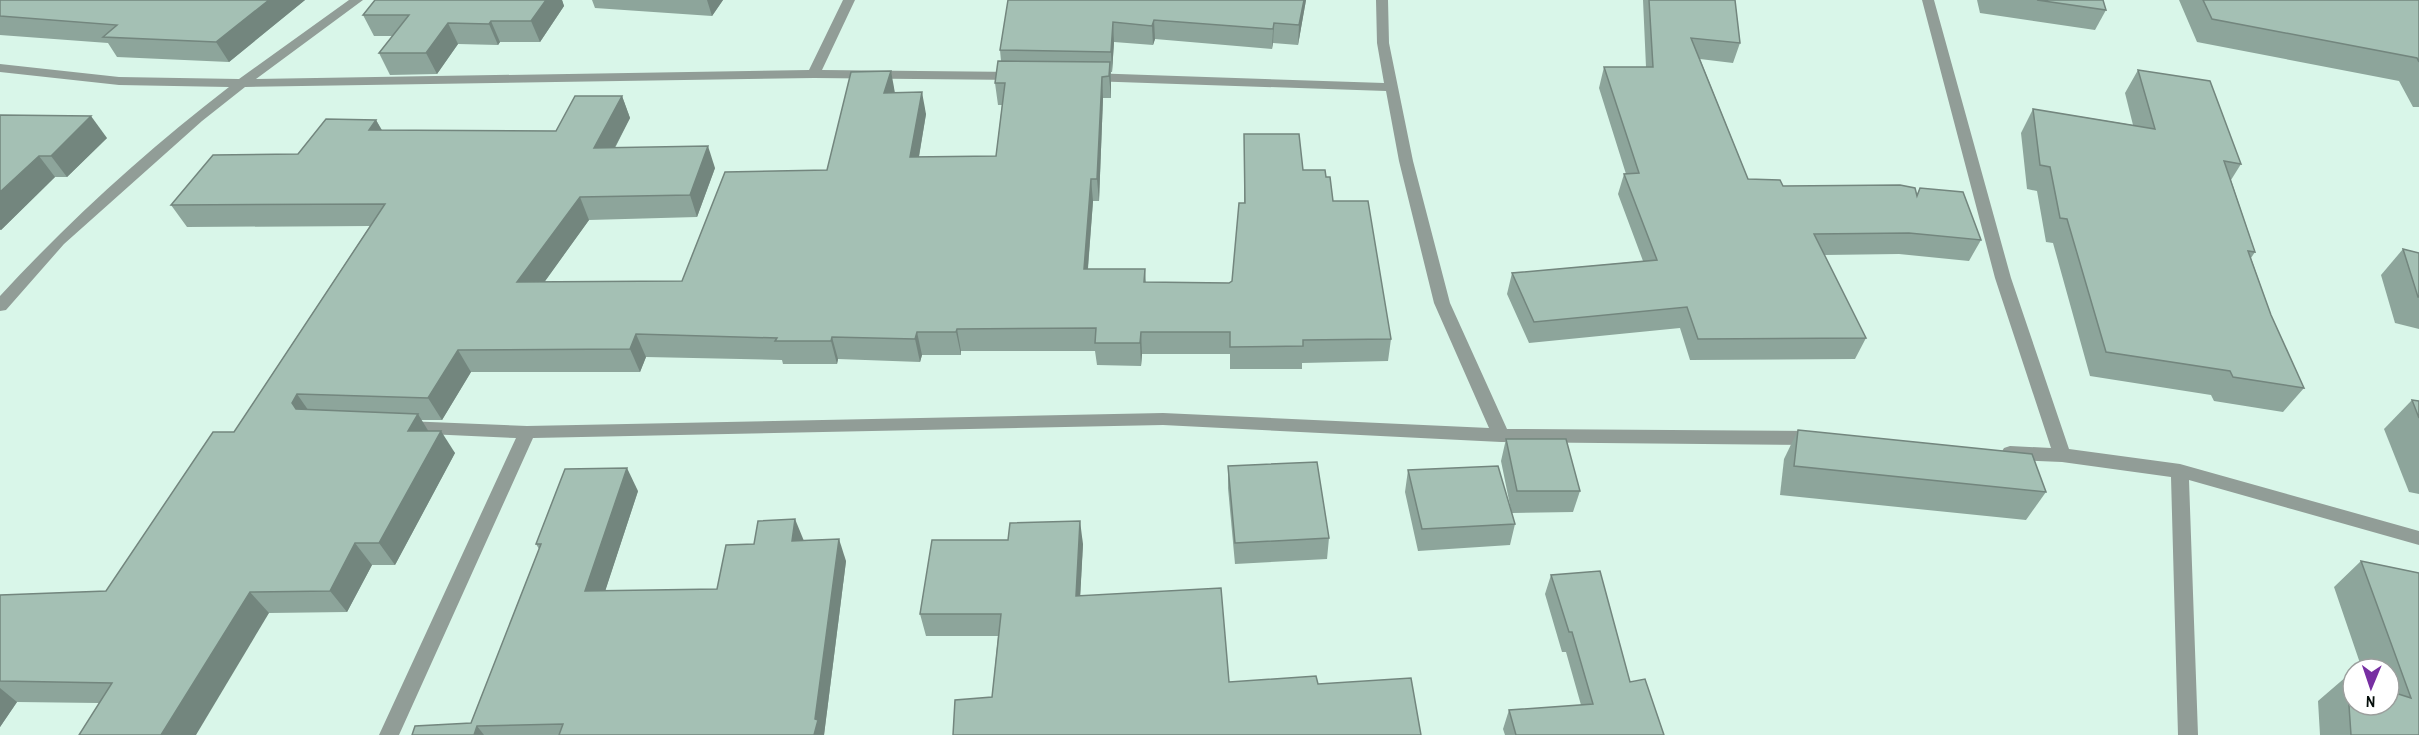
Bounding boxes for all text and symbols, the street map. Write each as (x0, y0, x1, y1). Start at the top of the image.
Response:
north arrow (2341, 657, 2401, 717)
text: N (2365, 691, 2376, 713)

